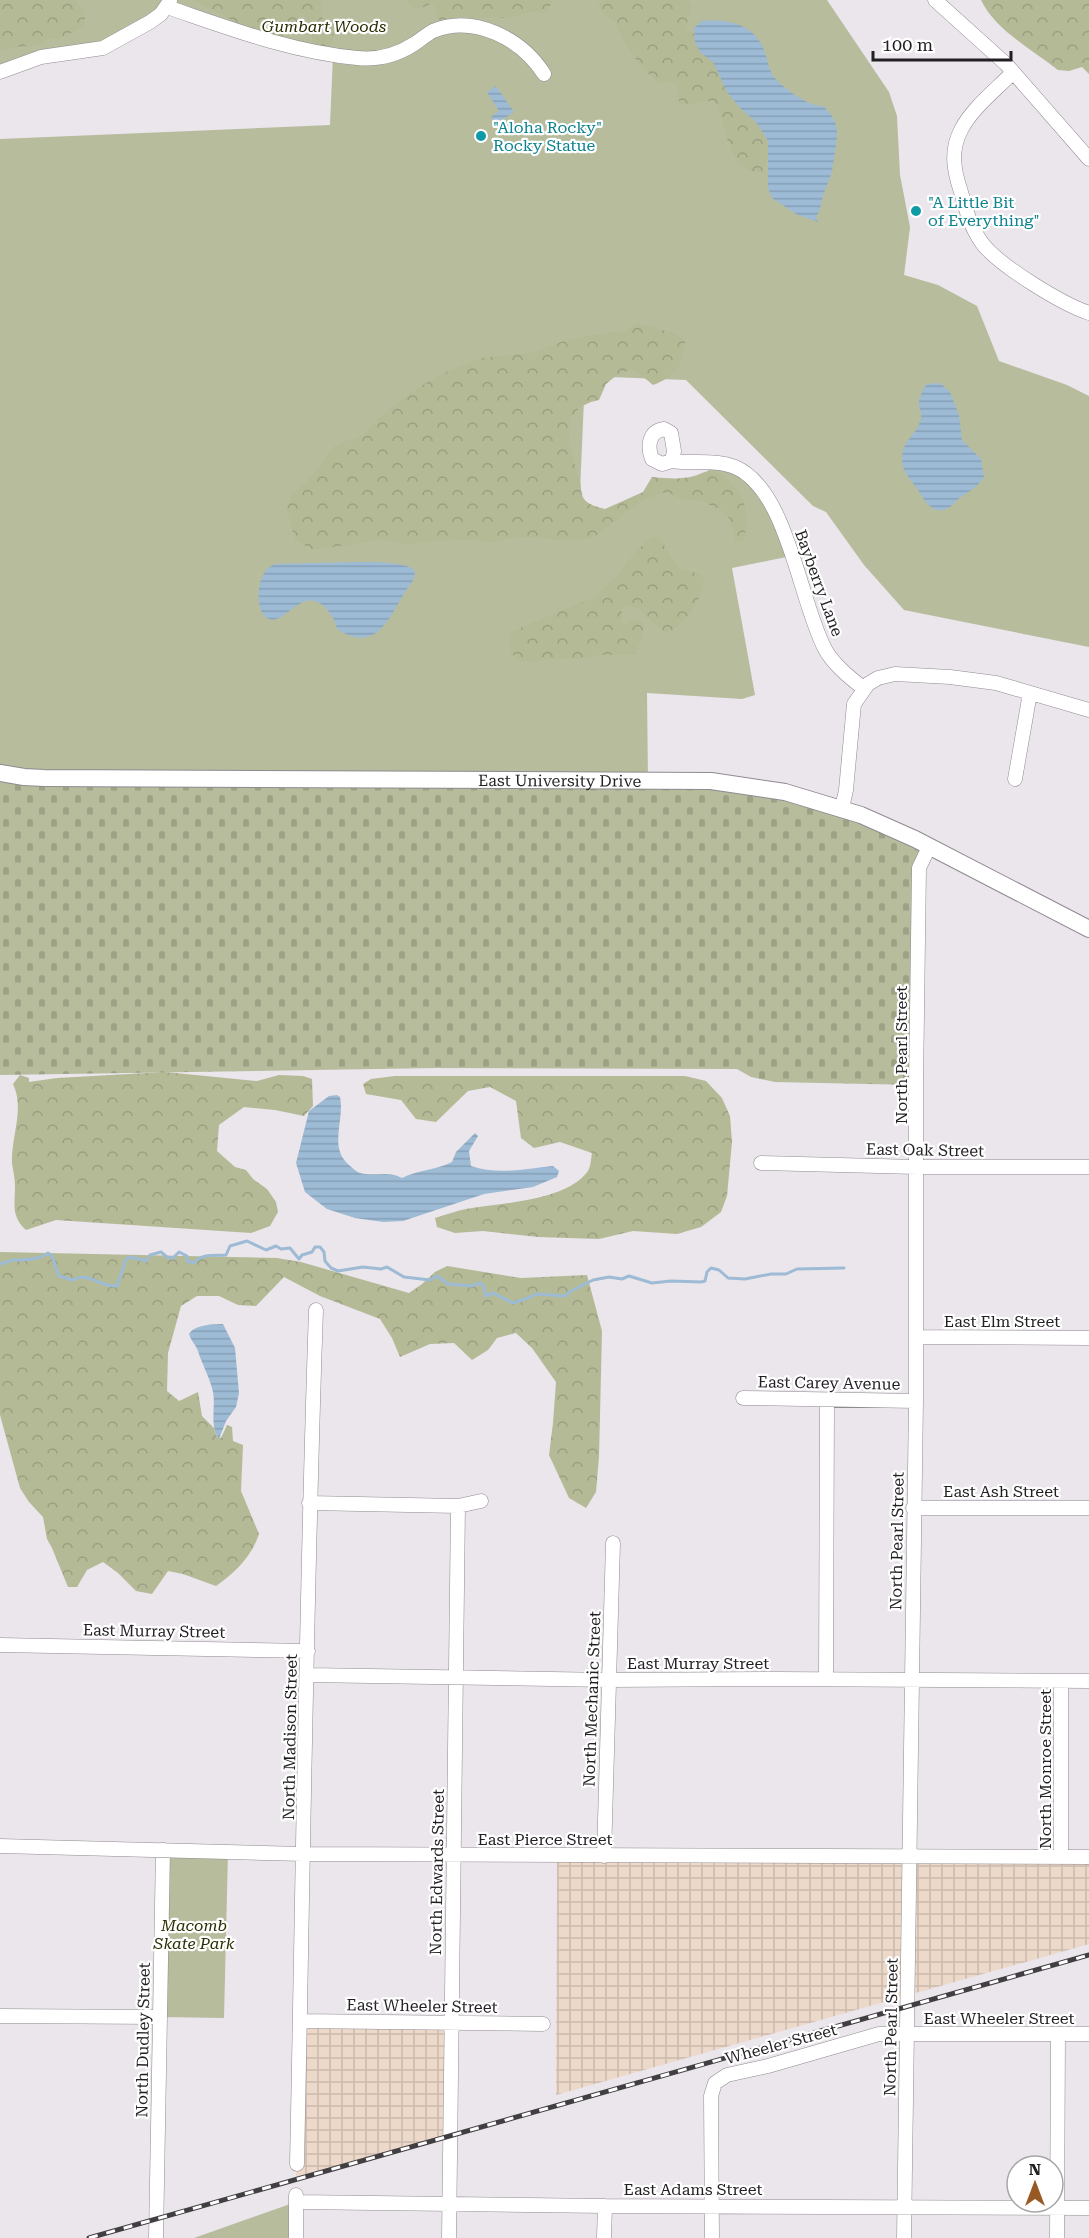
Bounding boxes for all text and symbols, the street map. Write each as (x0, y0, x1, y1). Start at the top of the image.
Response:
park label: Gumbart Woods (262, 17, 386, 36)
scale bar (873, 24, 1011, 62)
text: 100 m (882, 34, 933, 55)
place label: "Aloha Rocky" Rocky Statue (493, 118, 602, 155)
marker: "Aloha Rocky" Rocky Statue (474, 129, 488, 143)
place label: "A Little Bit of Everything" (928, 193, 1040, 230)
marker: "A Little Bit of Everything" (909, 204, 923, 218)
street label: Bayberry Lane (791, 527, 847, 639)
street label: East University Drive (478, 770, 641, 790)
street label: North Pearl Street (892, 986, 911, 1124)
street label: East Oak Street (866, 1139, 984, 1161)
street label: East Elm Street (944, 1312, 1060, 1331)
street label: East Carey Avenue (758, 1372, 901, 1394)
street label: North Pearl Street (886, 1472, 908, 1610)
street label: East Ash Street (943, 1482, 1059, 1501)
street label: North Mechanic Street (579, 1611, 605, 1787)
street label: East Murray Street (83, 1620, 225, 1642)
street label: North Madison Street (279, 1654, 301, 1820)
street label: East Murray Street (627, 1654, 769, 1673)
street label: North Monroe Street (1036, 1689, 1055, 1849)
street label: North Edwards Street (426, 1789, 448, 1955)
street label: East Pierce Street (478, 1830, 612, 1849)
park label: Macomb Skate Park (153, 1916, 235, 1953)
street label: North Pearl Street (880, 1958, 902, 2096)
street label: North Dudley Street (132, 1962, 154, 2118)
street label: East Wheeler Street (346, 1995, 498, 2017)
street label: East Wheeler Street (923, 2009, 1075, 2028)
street label: Wheeler Street (723, 2020, 839, 2068)
north arrow (1005, 2154, 1065, 2214)
text: N (1029, 2160, 1041, 2179)
street label: East Adams Street (624, 2180, 762, 2199)

